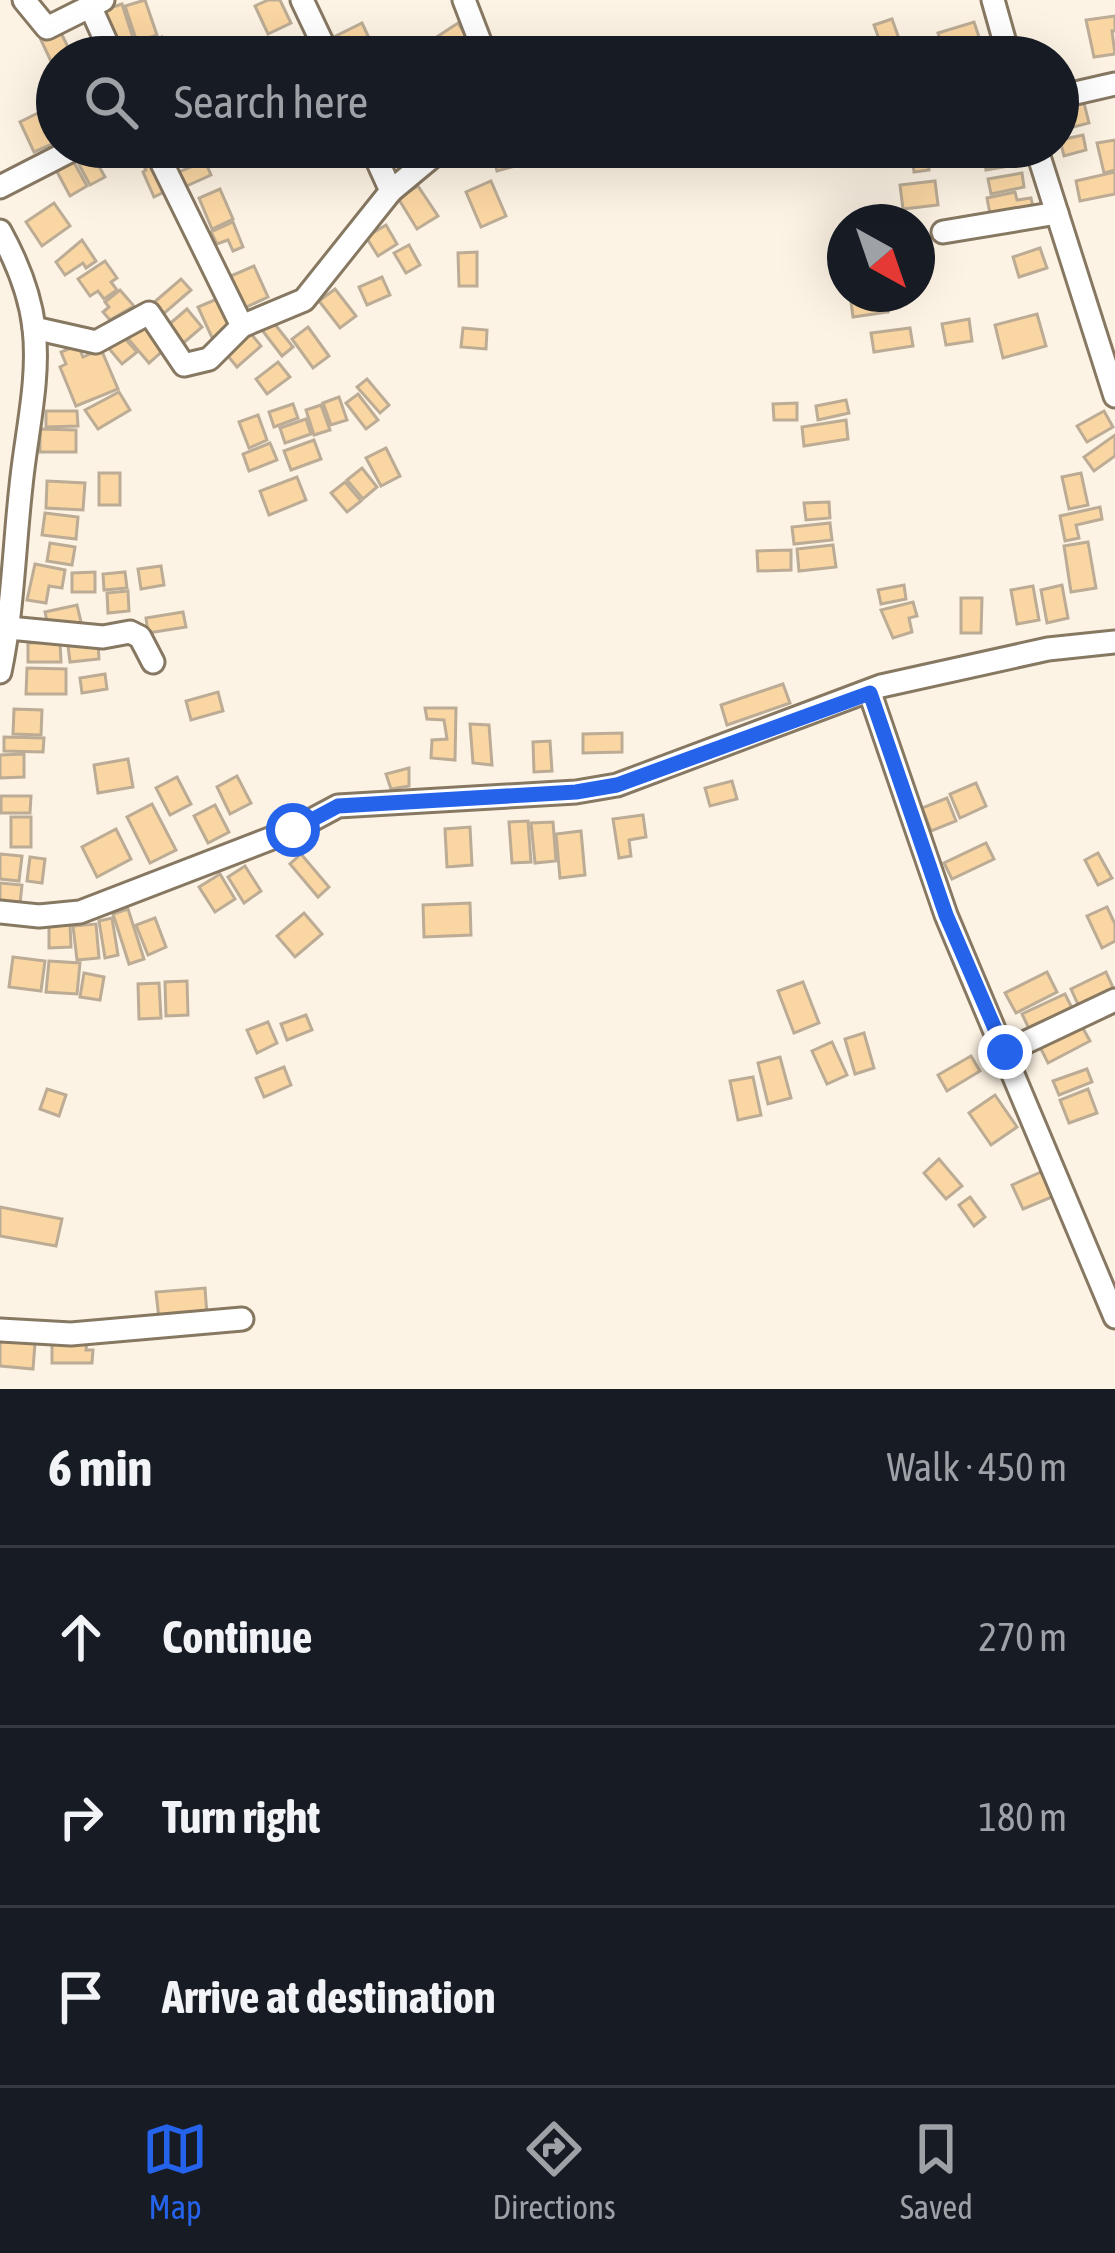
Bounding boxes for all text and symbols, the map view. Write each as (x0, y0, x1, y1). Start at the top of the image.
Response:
search box (36, 36, 1079, 168)
icon: search (78, 69, 144, 135)
text: Search here (174, 76, 368, 128)
north arrow (827, 204, 935, 312)
route start (266, 803, 320, 857)
route end (978, 1025, 1032, 1079)
text: 6 min (48, 1438, 152, 1497)
text: Walk · 450 m (887, 1445, 1067, 1489)
icon: ahead (48, 1604, 114, 1670)
text: Continue (162, 1611, 313, 1663)
text: 270 m (979, 1615, 1067, 1659)
icon: right (48, 1784, 114, 1850)
text: Turn right (162, 1791, 320, 1843)
text: 180 m (979, 1795, 1067, 1839)
icon: arrive (48, 1964, 114, 2030)
text: Arrive at destination (162, 1971, 496, 2023)
tab: Map (142, 2116, 208, 2226)
tab: Directions (492, 2116, 616, 2226)
tab: Saved (900, 2116, 973, 2226)

